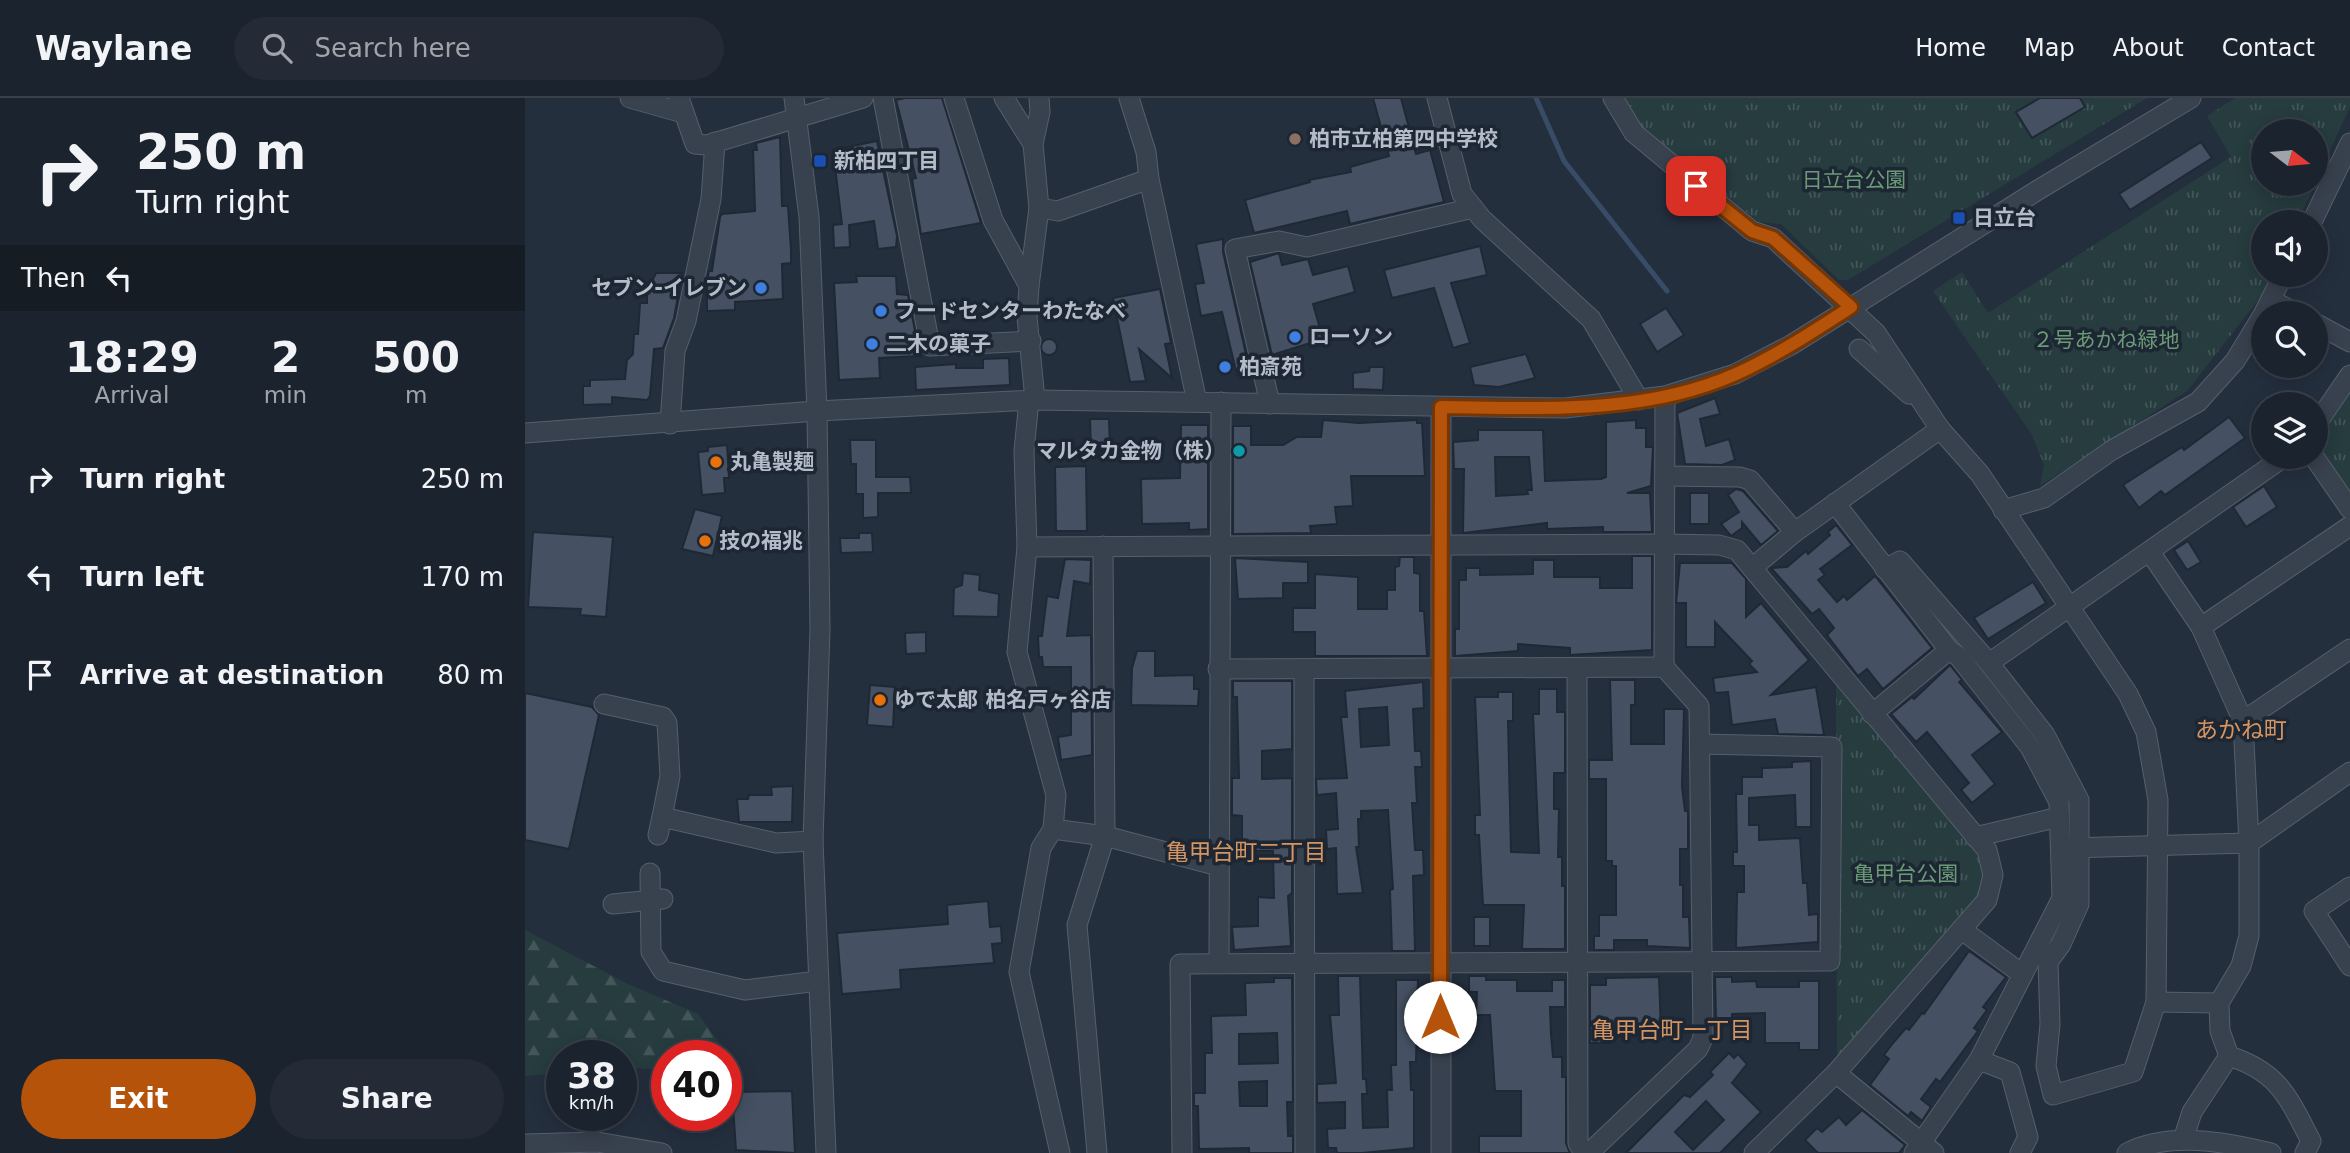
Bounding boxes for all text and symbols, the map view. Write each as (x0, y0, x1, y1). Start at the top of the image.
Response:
search box (234, 17, 724, 80)
text: Waylane (35, 29, 192, 68)
icon: search (258, 29, 296, 67)
text: Search here (314, 33, 471, 63)
text: Home (1915, 34, 1986, 62)
text: Map (2024, 34, 2075, 62)
text: About (2113, 34, 2184, 62)
text: Contact (2222, 34, 2315, 62)
north arrow (2251, 119, 2327, 196)
map controls (2251, 119, 2328, 469)
text: 250 m (136, 124, 306, 181)
icon: right (21, 126, 112, 217)
place label: 柏市立柏第四中学校 (1309, 127, 1498, 151)
marker: 柏市立柏第四中学校 (1287, 131, 1303, 147)
place label: 新柏四丁目 (834, 149, 939, 173)
marker: 新柏四丁目 (812, 153, 828, 169)
pin (1666, 156, 1726, 216)
icon: arrive (1677, 167, 1715, 205)
park label: 日立台公園 (1802, 168, 1907, 192)
text: Turn right (136, 183, 289, 221)
place label: 日立台 (1973, 206, 2036, 230)
marker: 日立台 (1951, 210, 1967, 226)
button: sound (2251, 210, 2328, 287)
icon: left (100, 259, 138, 297)
text: Then (21, 263, 86, 293)
place label: セブン-イレブン (591, 276, 747, 300)
marker: セブン-イレブン (753, 280, 769, 296)
place label: フードセンターわたなべ (895, 299, 1126, 323)
button: search (2251, 301, 2328, 378)
marker: フードセンターわたなべ (873, 303, 889, 319)
place label: ローソン (1309, 325, 1393, 349)
park label: ２号あかね緑地 (2033, 328, 2180, 352)
marker: ローソン (1287, 329, 1303, 345)
place label: 二木の菓子 (886, 332, 991, 356)
text: 18:29 (65, 333, 199, 382)
text: 2 (271, 333, 300, 382)
text: 500 (372, 333, 460, 382)
marker: 二木の菓子 (864, 336, 880, 352)
place label: 柏斎苑 (1239, 355, 1302, 379)
marker: 柏斎苑 (1217, 359, 1233, 375)
text: Arrival (95, 382, 169, 408)
text: min (264, 382, 307, 408)
text: m (405, 382, 427, 408)
button: layers (2251, 392, 2328, 469)
place label: マルタカ金物（株） (1036, 439, 1225, 463)
marker: マルタカ金物（株） (1231, 443, 1247, 459)
place label: 丸亀製麺 (730, 450, 814, 474)
marker: 丸亀製麺 (708, 454, 724, 470)
icon: right (21, 460, 59, 498)
text: Turn right (80, 464, 225, 494)
text: 250 m (421, 464, 504, 494)
place label: 技の福兆 (719, 529, 803, 553)
marker: 技の福兆 (697, 533, 713, 549)
icon: left (21, 558, 59, 596)
text: Turn left (80, 562, 204, 592)
text: 170 m (421, 562, 504, 592)
icon: arrive (21, 656, 59, 694)
text: Arrive at destination (80, 660, 384, 690)
text: 80 m (437, 660, 504, 690)
place label: ゆで太郎 柏名戸ヶ谷店 (894, 688, 1111, 712)
marker: ゆで太郎 柏名戸ヶ谷店 (872, 692, 888, 708)
district label: あかね町 (2195, 717, 2287, 743)
district label: 亀甲台町二丁目 (1166, 839, 1327, 865)
park label: 亀甲台公園 (1854, 862, 1959, 886)
position arrow (1403, 980, 1477, 1054)
district label: 亀甲台町一丁目 (1592, 1017, 1753, 1043)
speed limit sign: 40 (651, 1040, 742, 1131)
text: 38 (567, 1056, 616, 1096)
button: Exit (21, 1059, 256, 1139)
button: Share (270, 1059, 504, 1139)
text: km/h (569, 1092, 614, 1113)

